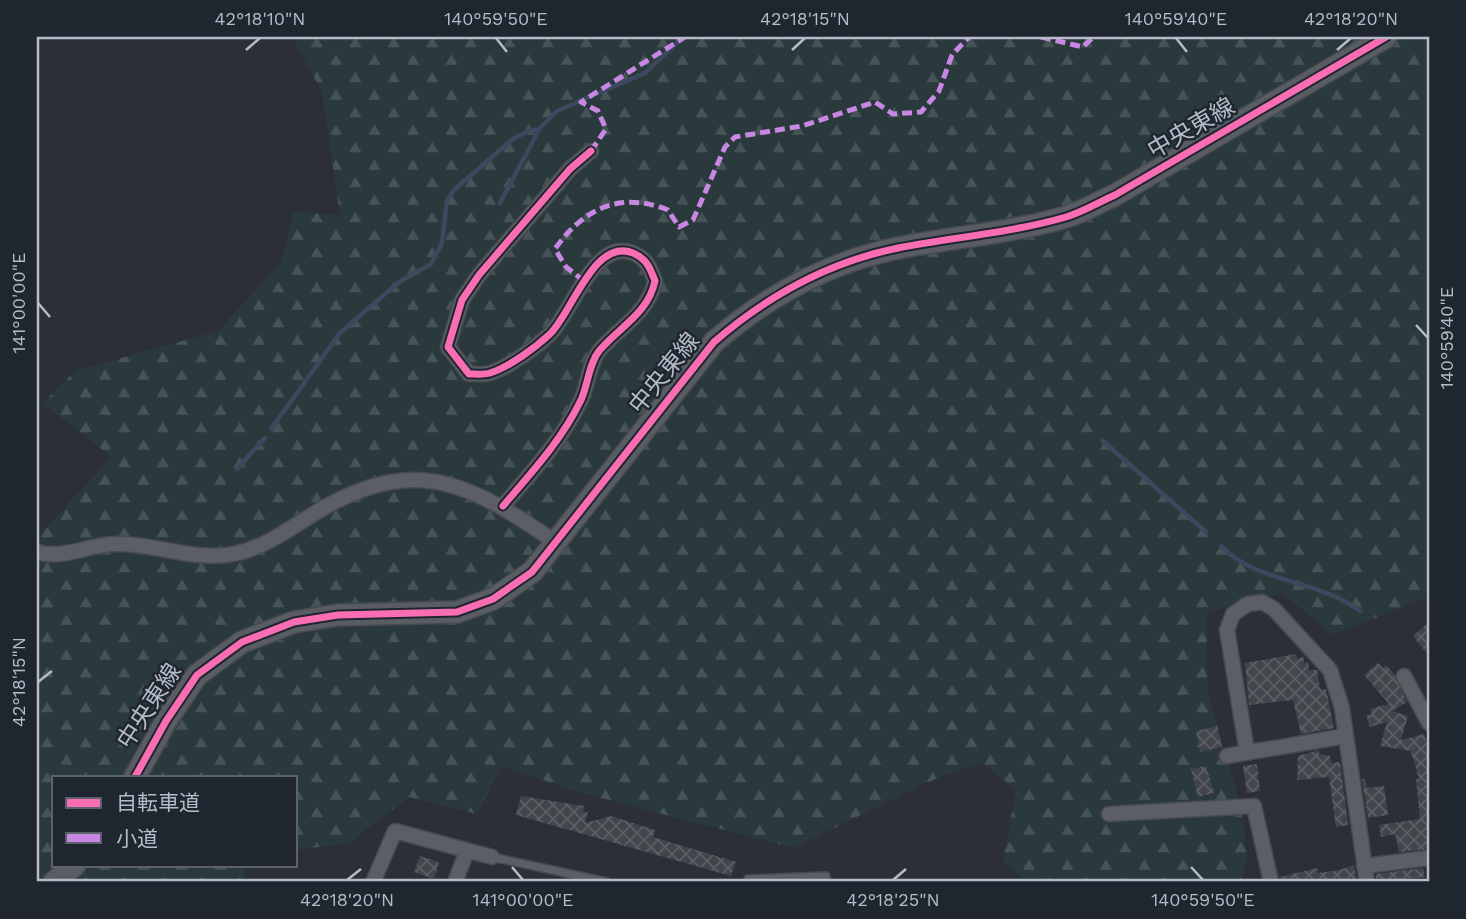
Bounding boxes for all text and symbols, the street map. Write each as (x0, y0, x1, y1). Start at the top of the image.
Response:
text: 42°18'10"N (215, 8, 305, 29)
text: 140°59'50"E (444, 8, 548, 29)
text: 42°18'15"N (760, 8, 850, 29)
text: 140°59'40"E (1125, 8, 1227, 29)
text: 42°18'20"N (1304, 8, 1398, 29)
street label: 中央東線 (1142, 92, 1240, 164)
text: 141°00'00"E (8, 253, 29, 353)
text: 140°59'40"E (1436, 287, 1457, 389)
street label: 中央東線 (623, 327, 705, 419)
text: 42°18'15"N (8, 637, 29, 727)
street label: 中央東線 (111, 658, 187, 754)
legend (52, 776, 298, 866)
text: 自転車道 (116, 790, 200, 815)
text: 小道 (116, 826, 158, 851)
text: 42°18'20"N (300, 889, 394, 910)
text: 141°00'00"E (473, 889, 573, 910)
text: 42°18'25"N (846, 889, 940, 910)
text: 140°59'50"E (1151, 889, 1255, 910)

